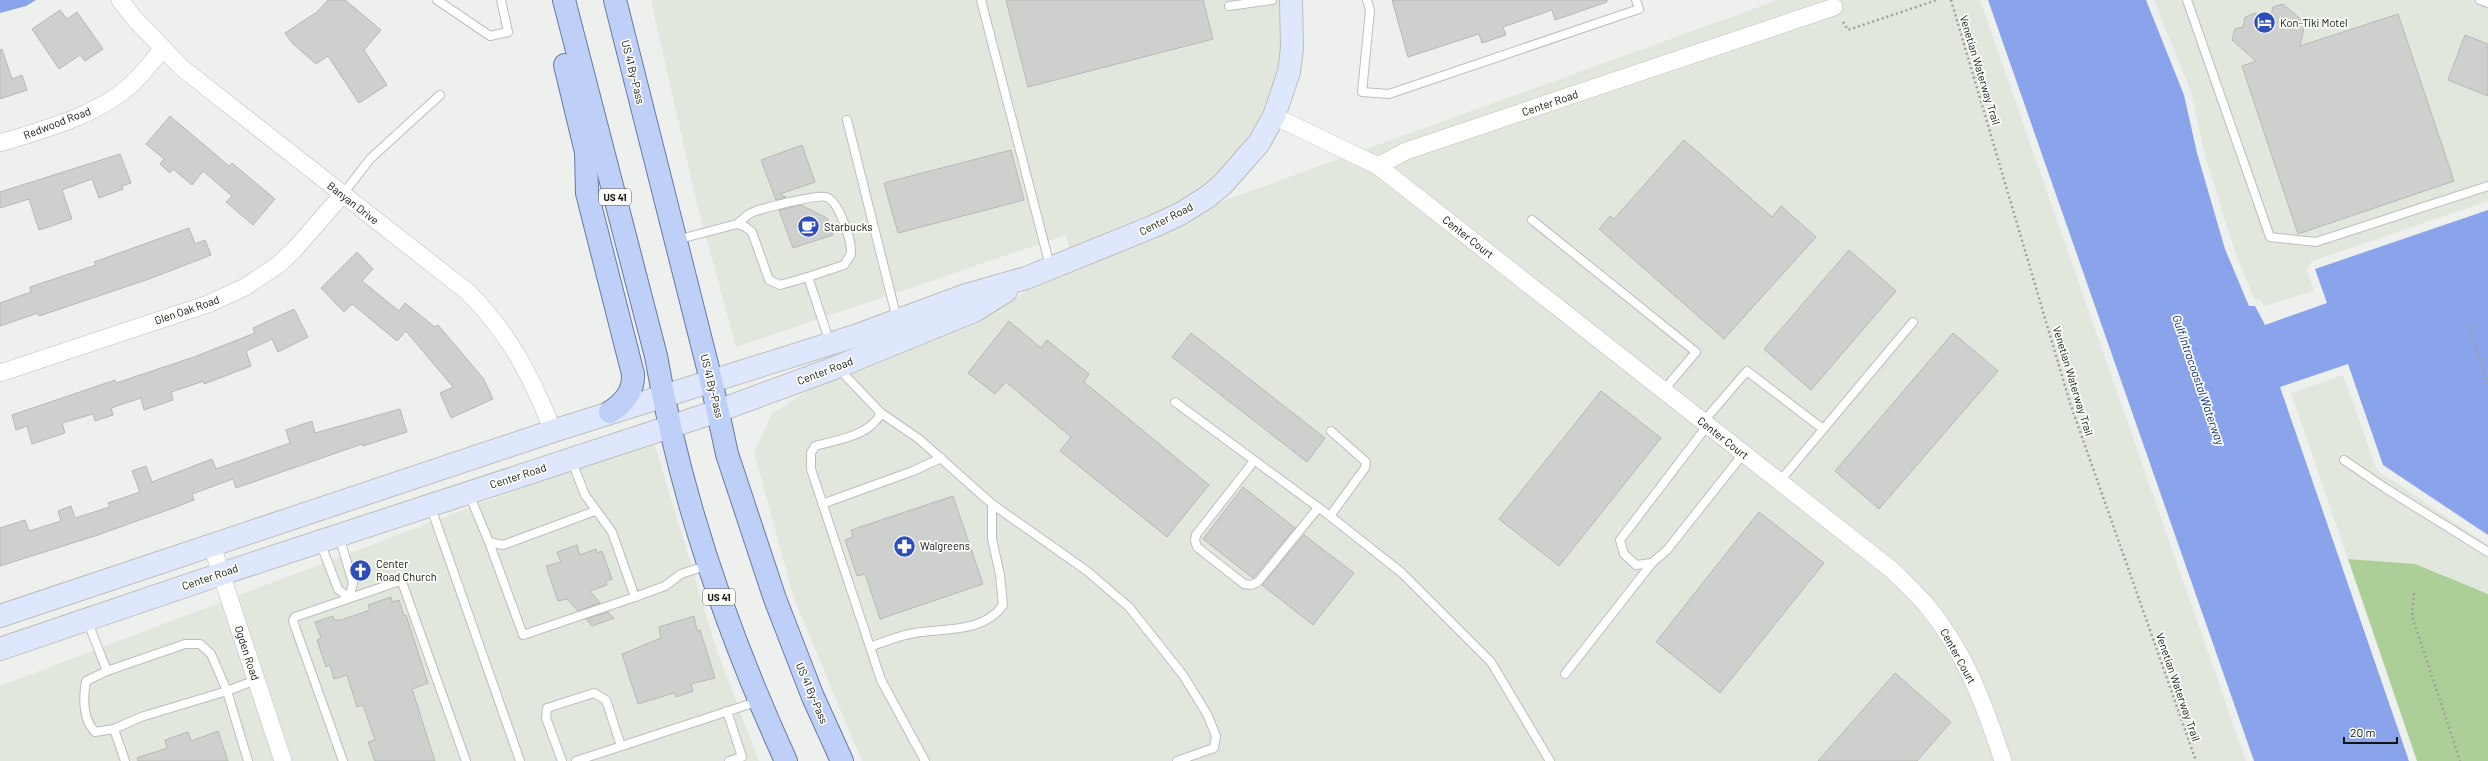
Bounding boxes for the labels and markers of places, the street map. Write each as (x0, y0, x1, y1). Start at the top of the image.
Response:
hotel icon: Kon-Tiki Motel (2251, 10, 2277, 36)
place label: Kon-Tiki Motel (2280, 16, 2348, 29)
cafe icon: Starbucks (795, 214, 821, 240)
place label: Starbucks (824, 220, 872, 233)
pharmacy icon: Walgreens (892, 533, 918, 559)
place label: Walgreens (920, 539, 970, 552)
church icon: Center Road Church (348, 557, 374, 583)
place label: Center Road Church (376, 557, 437, 583)

